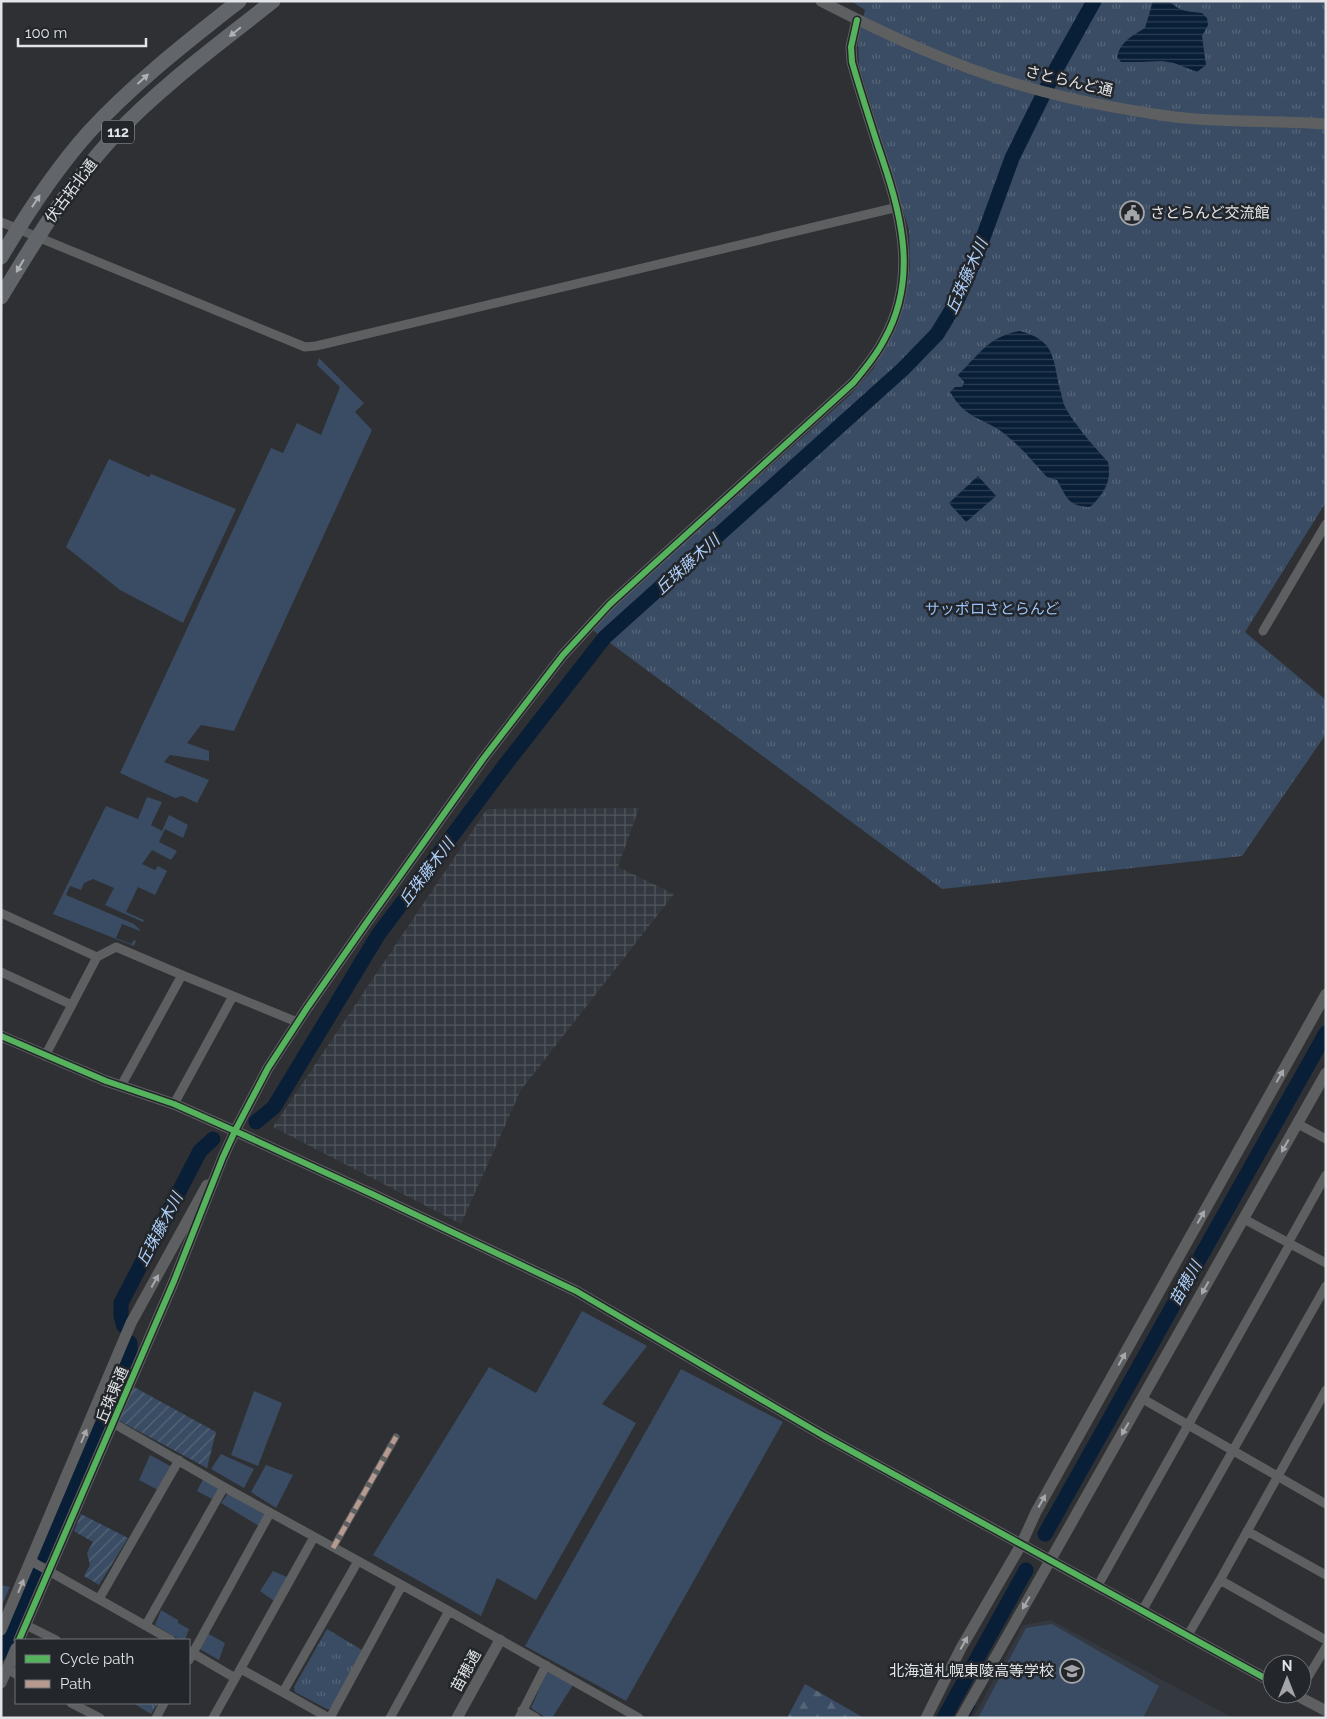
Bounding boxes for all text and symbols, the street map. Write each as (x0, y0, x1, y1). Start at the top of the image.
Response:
scale bar (18, 15, 145, 47)
text: 100 m (25, 24, 67, 42)
one-way arrow (229, 26, 242, 37)
street label: さとらんど通 (1023, 62, 1115, 100)
one-way arrow (137, 73, 149, 85)
road number: 112 (102, 120, 134, 144)
street label: 伏古拓北通 (41, 156, 101, 226)
one-way arrow (31, 194, 41, 207)
public building icon: さとらんど交流館 (1119, 200, 1145, 226)
place label: さとらんど交流館 (1150, 204, 1270, 222)
water label: 丘珠藤木川 (942, 234, 992, 317)
one-way arrow (16, 259, 25, 272)
water label: 丘珠藤木川 (651, 529, 725, 598)
park label: サッポロさとらんど (925, 600, 1059, 618)
water label: 丘珠藤木川 (395, 833, 459, 910)
one-way arrow (1276, 1068, 1284, 1083)
one-way arrow (1281, 1139, 1289, 1154)
water label: 丘珠藤木川 (132, 1188, 188, 1269)
one-way arrow (1197, 1210, 1205, 1225)
water label: 苗穂川 (1165, 1256, 1206, 1309)
one-way arrow (150, 1274, 159, 1287)
one-way arrow (1201, 1281, 1210, 1295)
one-way arrow (1117, 1353, 1126, 1366)
street label: 丘珠東通 (92, 1364, 132, 1426)
one-way arrow (1121, 1423, 1130, 1436)
one-way arrow (80, 1428, 88, 1443)
one-way arrow (1038, 1495, 1047, 1508)
one-way arrow (17, 1579, 25, 1593)
one-way arrow (1022, 1597, 1031, 1610)
one-way arrow (959, 1637, 968, 1650)
legend (15, 1639, 190, 1704)
street label: 苗穂通 (447, 1647, 485, 1695)
text: Cycle path (60, 1650, 134, 1668)
north arrow (1262, 1654, 1312, 1704)
school or university icon: 北海道札幌東陵高等学校 (1059, 1658, 1085, 1684)
text: N (1282, 1658, 1292, 1674)
place label: 北海道札幌東陵高等学校 (889, 1662, 1054, 1680)
text: Path (60, 1675, 91, 1693)

